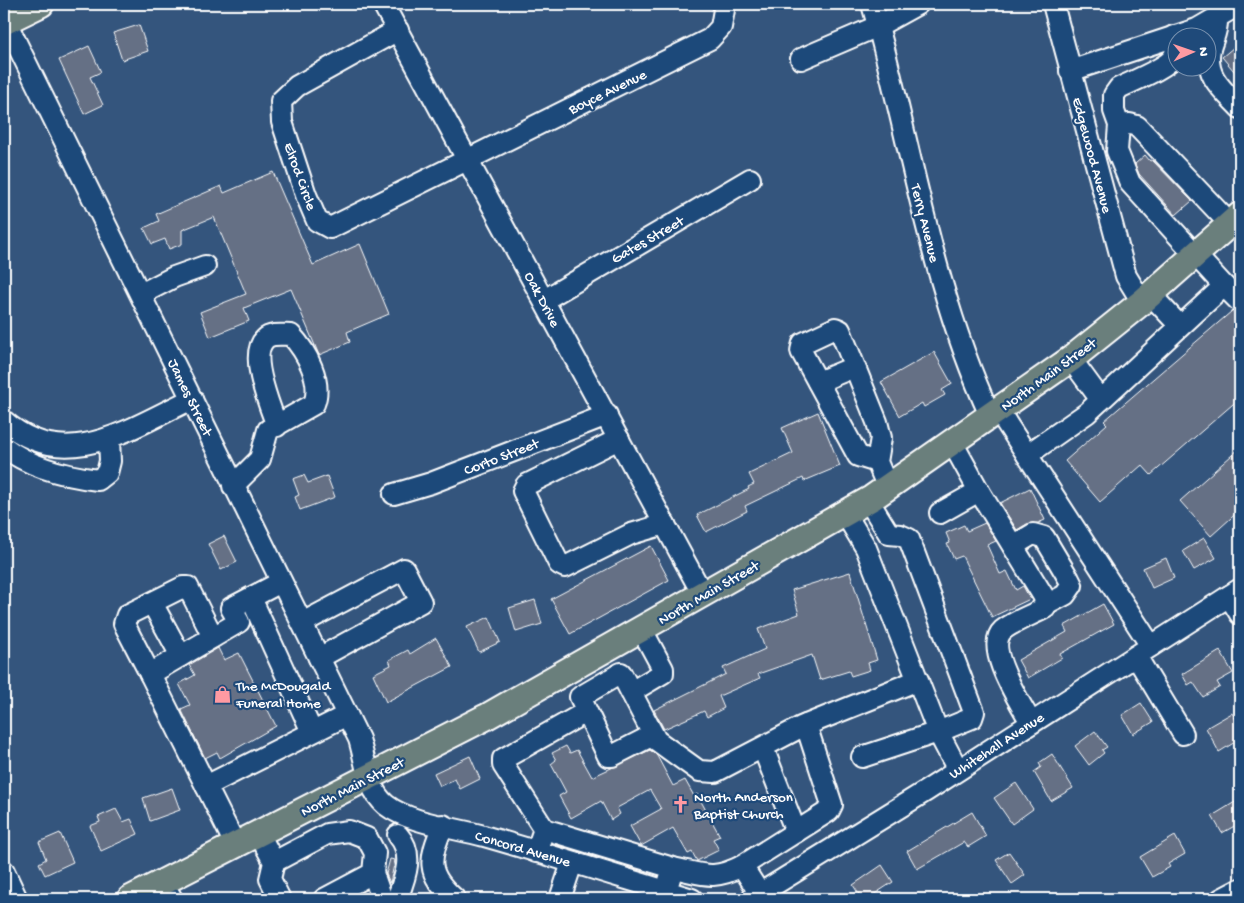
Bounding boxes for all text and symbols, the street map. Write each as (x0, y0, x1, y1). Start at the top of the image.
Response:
north arrow (1166, 28, 1216, 78)
text: N (1194, 47, 1211, 56)
street label: Boyce Avenue (565, 66, 650, 120)
street label: Edgewood Avenue (1067, 96, 1115, 216)
street label: Elrod Circle (279, 140, 320, 213)
street label: Terry Avenue (905, 181, 943, 265)
street label: Gates Street (609, 212, 689, 269)
street label: Oak Drive (519, 269, 563, 331)
street label: North Main Street (998, 334, 1102, 416)
street label: James Street (163, 356, 216, 441)
street label: Corto Street (462, 435, 543, 480)
street label: North Main Street (655, 557, 764, 630)
place label: The McDougald Funeral Home (235, 678, 331, 713)
shop icon: The McDougald Funeral Home (212, 684, 232, 704)
street label: Whitehall Avenue (946, 709, 1048, 784)
street label: North Main Street (298, 753, 409, 822)
place label: North Anderson Baptist Church (693, 789, 793, 824)
church icon: North Anderson Baptist Church (670, 795, 690, 815)
street label: Concord Avenue (473, 828, 573, 872)

